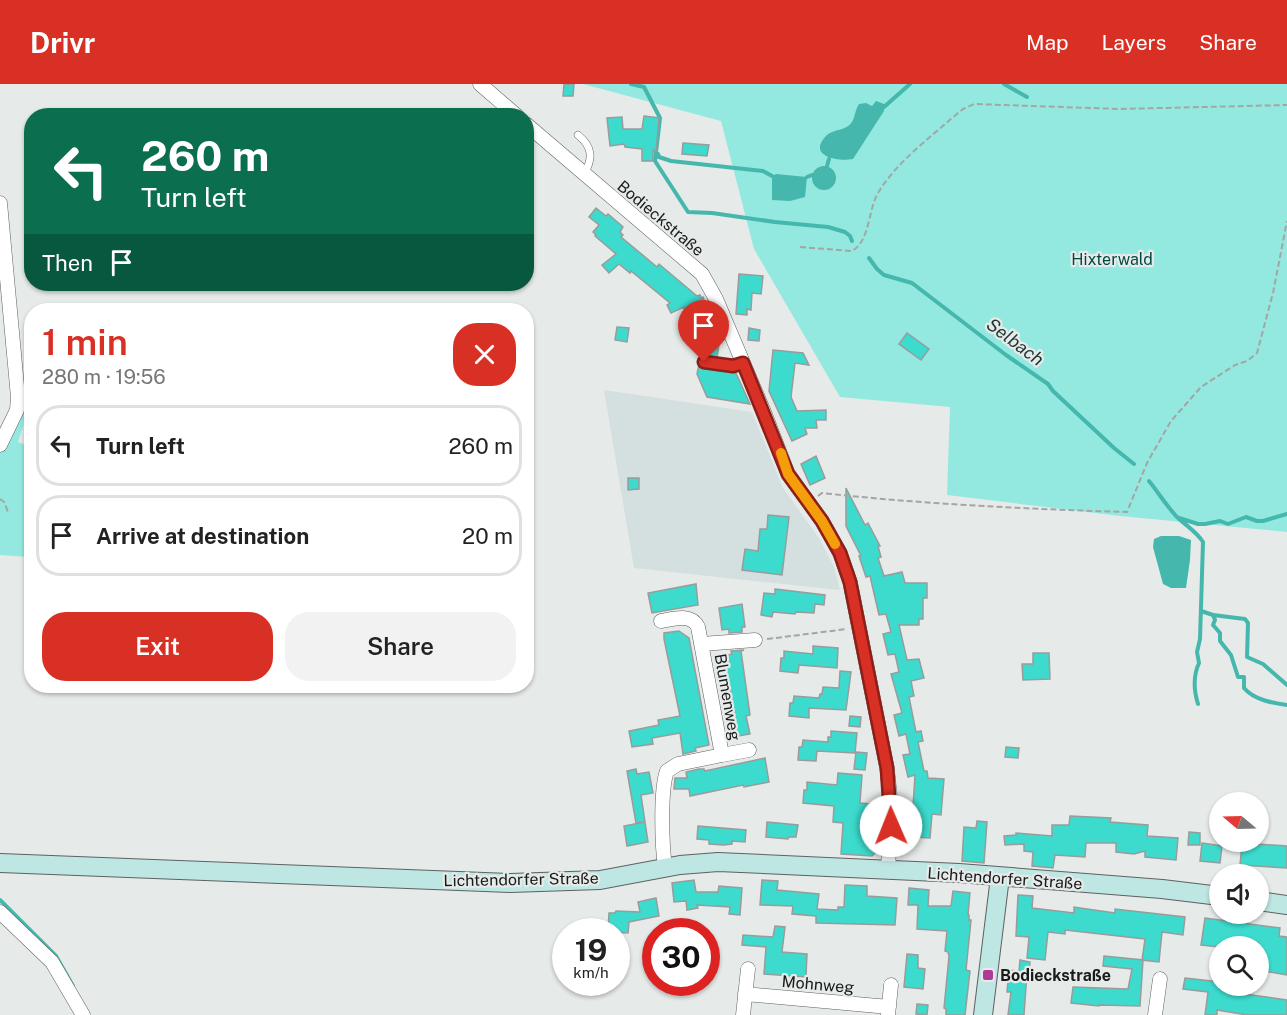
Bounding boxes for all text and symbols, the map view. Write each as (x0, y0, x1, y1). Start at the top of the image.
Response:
text: Drivr (30, 26, 95, 59)
text: Map (1026, 30, 1069, 55)
text: Layers (1102, 30, 1166, 55)
text: Share (1199, 30, 1257, 55)
text: 260 m (141, 131, 269, 180)
icon: left (42, 132, 120, 210)
street label: Bodieckstraße (613, 177, 708, 260)
text: Turn left (141, 181, 247, 213)
icon: arrive (105, 246, 138, 279)
text: Then (42, 250, 93, 276)
park label: Hixterwald (1071, 250, 1153, 269)
pin (678, 300, 729, 362)
icon: arrive (687, 309, 720, 342)
water label: Selbach (983, 313, 1048, 370)
text: 1 min (42, 321, 128, 363)
button: close (453, 323, 516, 386)
text: 280 m · 19:56 (42, 365, 166, 389)
icon: left (45, 429, 78, 462)
text: Turn left (96, 433, 185, 459)
text: 260 m (448, 433, 513, 459)
icon: arrive (45, 519, 78, 552)
text: Arrive at destination (96, 523, 309, 549)
text: 20 m (462, 523, 513, 549)
button: Exit (42, 612, 273, 681)
button: Share (285, 612, 516, 681)
street label: Blumenweg (711, 652, 744, 742)
north arrow (1209, 792, 1269, 852)
map controls (1209, 792, 1269, 996)
position arrow (859, 794, 923, 858)
street label: Lichtendorfer Straße (927, 864, 1083, 893)
button: sound (1209, 864, 1269, 924)
street label: Lichtendorfer Straße (443, 869, 599, 890)
speed limit sign: 30 (642, 918, 720, 996)
text: 19 (575, 932, 607, 968)
button: search (1209, 936, 1269, 996)
text: km/h (573, 964, 609, 981)
place label: Bodieckstraße (1000, 966, 1111, 985)
marker: Bodieckstraße (981, 968, 995, 982)
street label: Mohnweg (781, 972, 855, 997)

